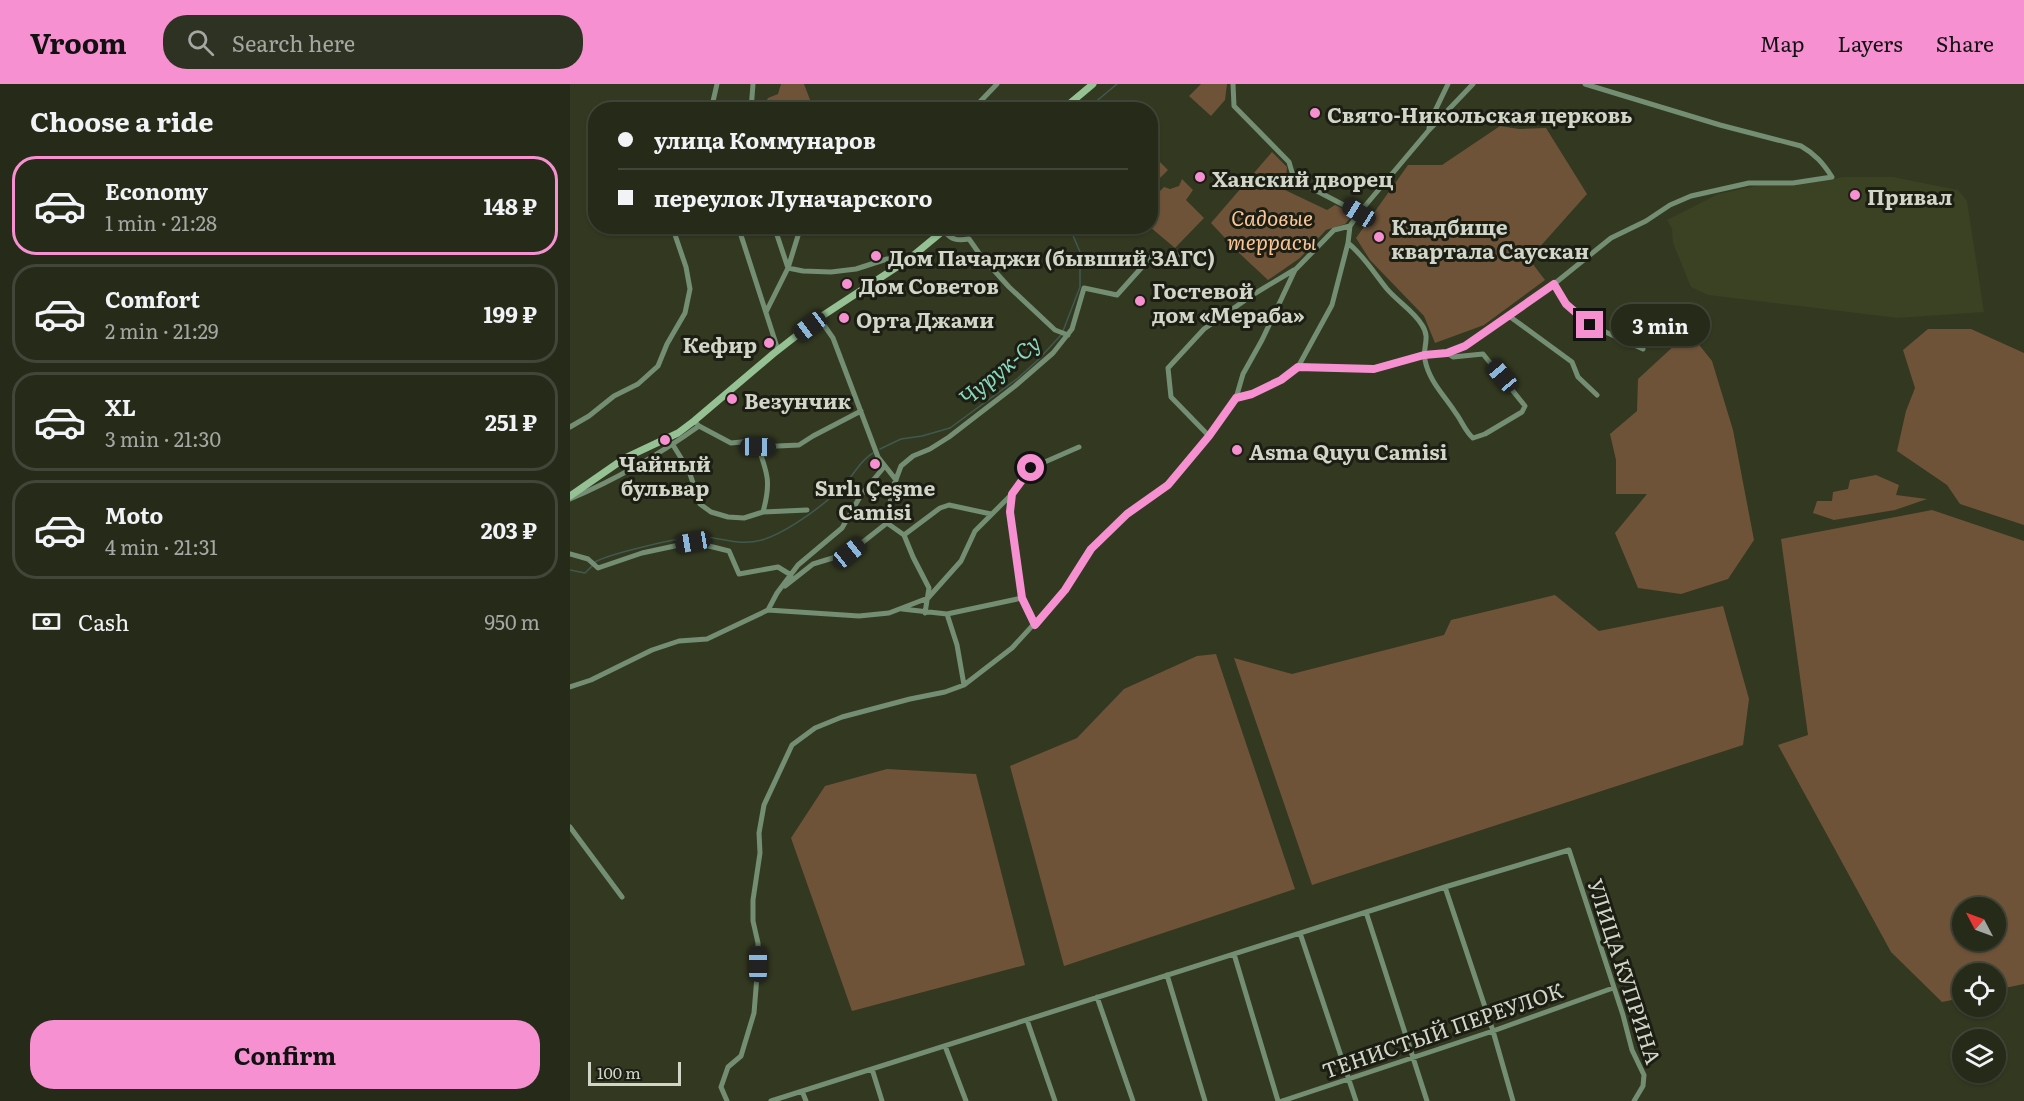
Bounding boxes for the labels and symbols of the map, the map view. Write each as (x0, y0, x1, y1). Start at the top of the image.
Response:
place label: Свято-Никольская церковь (1327, 98, 1633, 129)
marker: Свято-Никольская церковь (1308, 106, 1322, 120)
place label: Ханский дворец (1212, 162, 1393, 193)
marker: Ханский дворец (1193, 170, 1207, 184)
place label: Привал (1867, 180, 1953, 211)
marker: Привал (1848, 188, 1862, 202)
car (1339, 196, 1379, 230)
park label: Садовые террасы (1227, 201, 1317, 256)
place label: Кладбище квартала Саускан (1391, 210, 1589, 265)
marker: Кладбище квартала Саускан (1372, 230, 1386, 244)
place label: Дом Пачаджи (бывший ЗАГС) (888, 241, 1215, 272)
marker: Дом Пачаджи (бывший ЗАГС) (869, 249, 883, 263)
place label: Дом Советов (859, 269, 999, 300)
place label: Гостевой дом «Мераба» (1152, 274, 1305, 329)
marker: Дом Советов (840, 277, 854, 291)
marker: Гостевой дом «Мераба» (1133, 294, 1147, 308)
place label: Орта Джами (856, 303, 994, 334)
callout: 3 min (1611, 304, 1710, 346)
car (790, 308, 830, 344)
marker: Орта Джами (837, 311, 851, 325)
route end (1576, 311, 1603, 338)
water label: Чурук-Су (951, 326, 1047, 412)
place label: Кефир (683, 328, 757, 359)
marker: Кефир (762, 336, 776, 350)
car (1484, 356, 1520, 396)
place label: Везунчик (744, 384, 852, 415)
marker: Везунчик (725, 392, 739, 406)
marker: Чайный бульвар (658, 433, 672, 447)
place label: Asma Quyu Camisi (1249, 435, 1448, 466)
car (740, 438, 776, 456)
marker: Asma Quyu Camisi (1230, 443, 1244, 457)
place label: Чайный бульвар (619, 447, 711, 502)
route start (1017, 454, 1044, 481)
marker: Sırlı Çeşme Camisi (868, 457, 882, 471)
place label: Sırlı Çeşme Camisi (815, 471, 935, 526)
car (674, 530, 712, 554)
car (829, 535, 869, 571)
street label: УЛИЦА КУПРИНА (1581, 874, 1671, 1068)
north arrow (1952, 897, 2006, 951)
car (749, 946, 767, 982)
street label: ТЕНИСТЫЙ ПЕРЕУЛОК (1317, 973, 1567, 1085)
scale bar (588, 1059, 681, 1086)

